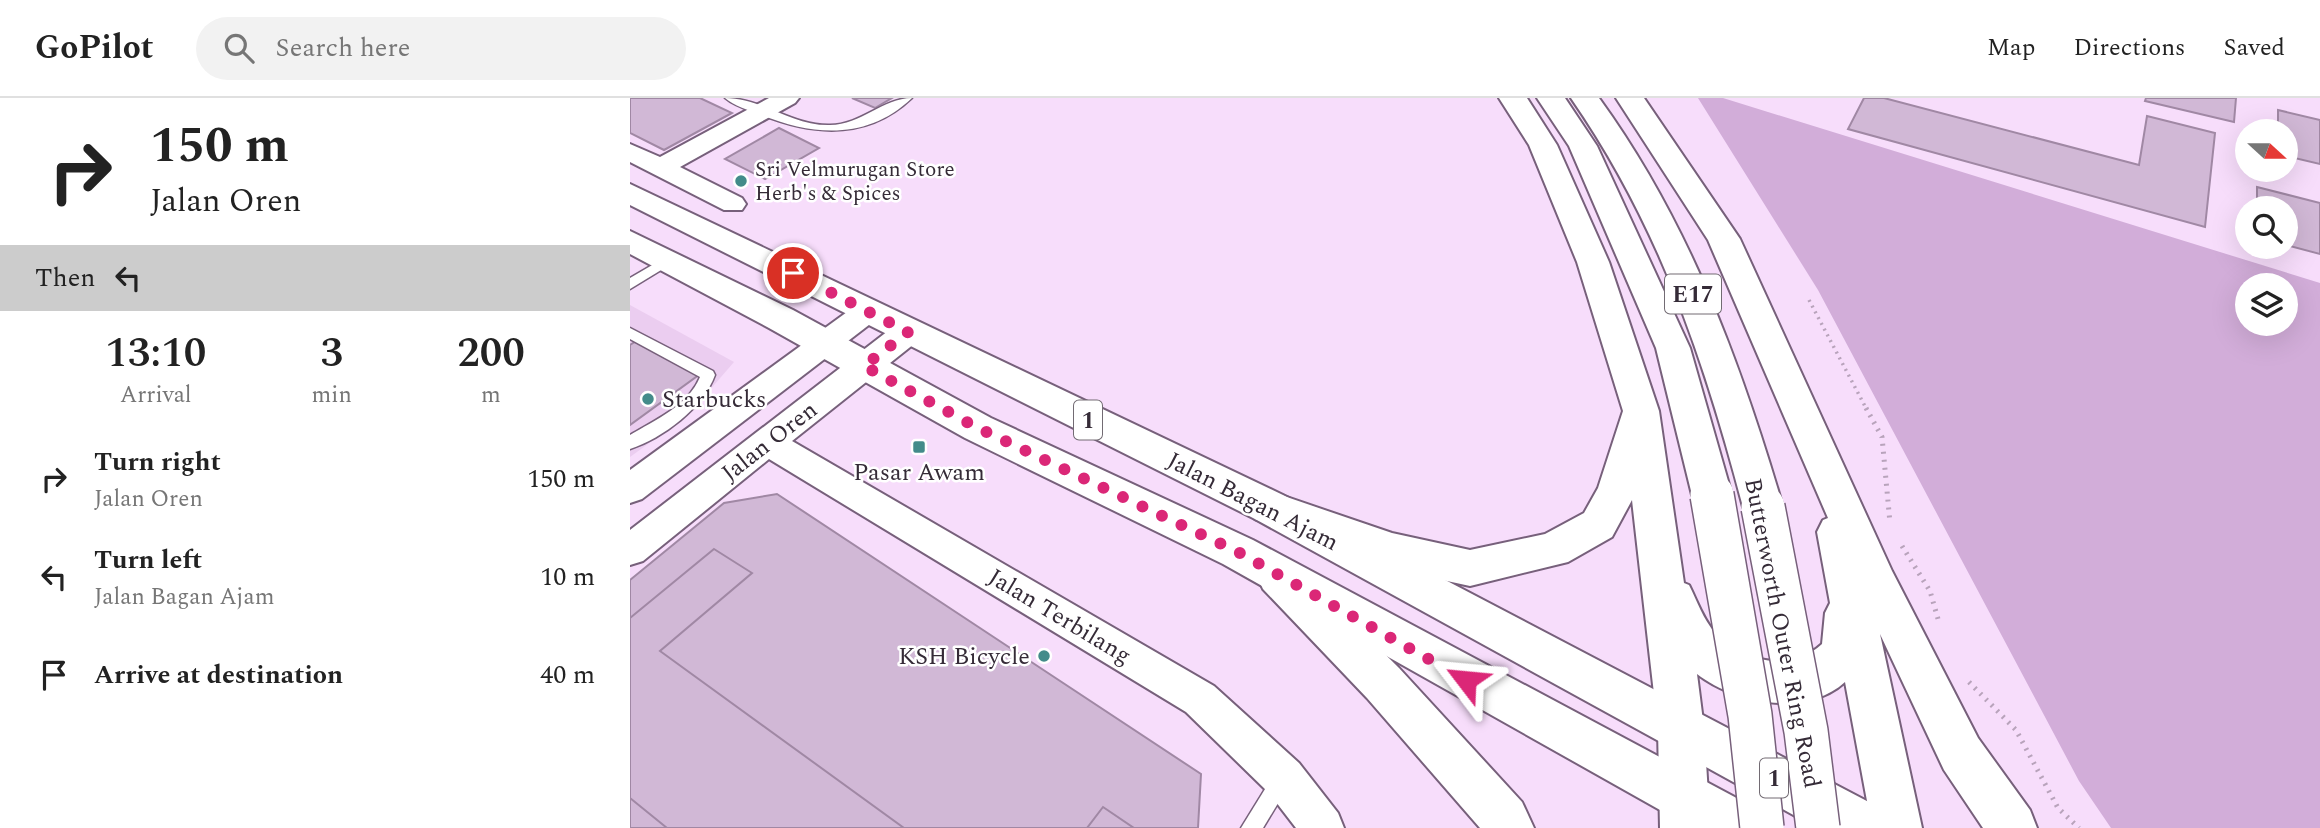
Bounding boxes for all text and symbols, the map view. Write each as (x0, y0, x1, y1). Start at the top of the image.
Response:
search box (196, 17, 686, 80)
text: GoPilot (35, 23, 154, 73)
text: Search here (276, 28, 410, 68)
icon: search (220, 29, 258, 67)
text: Map (1987, 30, 2035, 66)
text: Directions (2073, 30, 2185, 66)
text: Saved (2223, 30, 2285, 66)
text: 150 m (150, 109, 289, 184)
north arrow (2235, 119, 2298, 182)
map controls (2235, 119, 2298, 336)
icon: right (35, 126, 126, 217)
place label: Sri Velmurugan Store Herb's & Spices (755, 154, 955, 210)
marker: Sri Velmurugan Store Herb's & Spices (733, 173, 749, 189)
text: Jalan Oren (150, 177, 301, 226)
button: search (2235, 196, 2298, 259)
pin (763, 243, 823, 303)
icon: arrive (774, 254, 812, 292)
text: Then (35, 258, 95, 298)
icon: left (109, 259, 147, 297)
button: layers (2235, 273, 2298, 336)
road number: E17 (1665, 274, 1721, 314)
text: 13:10 (105, 322, 206, 385)
text: 3 (320, 322, 343, 385)
text: 200 (457, 322, 525, 385)
text: Arrival (120, 378, 192, 413)
text: min (312, 378, 352, 413)
text: m (481, 378, 501, 413)
place label: Starbucks (662, 382, 766, 418)
marker: Starbucks (640, 391, 656, 407)
street label: Jalan Oren (714, 393, 825, 491)
road number: 1 (1074, 400, 1102, 440)
marker: Pasar Awam (911, 439, 927, 455)
text: Turn right (94, 442, 221, 482)
street label: Jalan Bagan Ajam (1160, 443, 1345, 561)
place label: Pasar Awam (853, 455, 985, 491)
text: 150 m (527, 459, 595, 499)
icon: right (35, 460, 73, 498)
street label: Butterworth Outer Ring Road (1734, 475, 1830, 791)
text: Jalan Oren (94, 482, 203, 517)
text: Turn left (94, 540, 202, 580)
text: 10 m (540, 557, 595, 597)
icon: left (35, 558, 73, 596)
street label: Jalan Terbilang (981, 560, 1138, 674)
text: Jalan Bagan Ajam (94, 580, 275, 615)
place label: KSH Bicycle (898, 639, 1030, 675)
position arrow (1429, 643, 1503, 717)
marker: KSH Bicycle (1036, 648, 1052, 664)
text: Arrive at destination (94, 655, 343, 695)
text: 40 m (540, 655, 595, 695)
icon: arrive (35, 656, 73, 694)
road number: 1 (1760, 758, 1788, 798)

